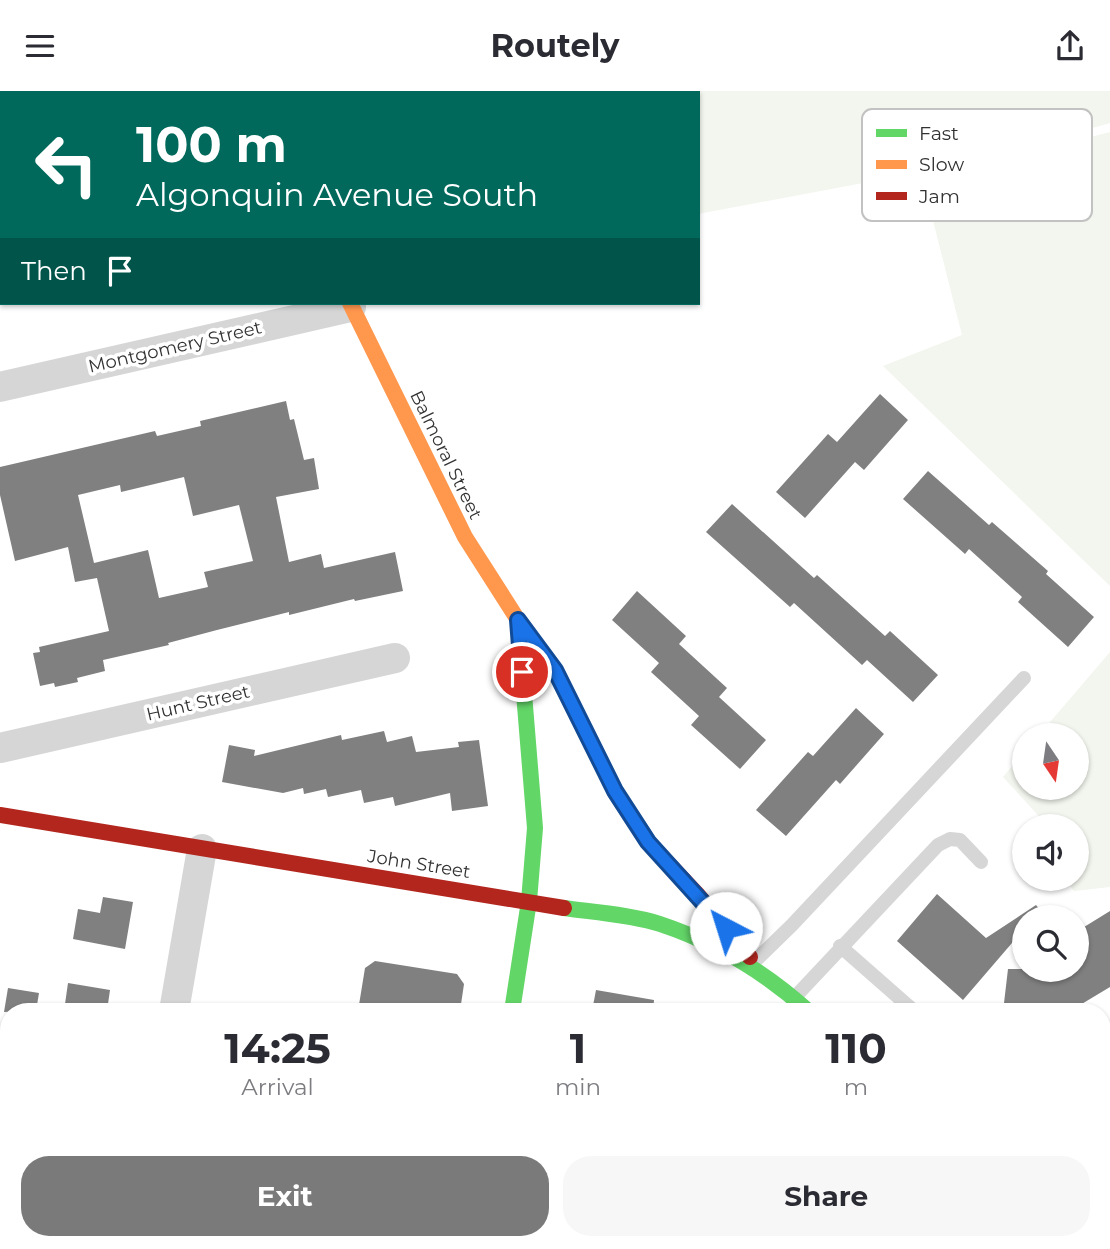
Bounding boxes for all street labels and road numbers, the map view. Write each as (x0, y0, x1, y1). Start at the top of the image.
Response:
street label: Montgomery Street (86, 316, 264, 378)
street label: Balmoral Street (405, 387, 487, 523)
street label: Hunt Street (144, 680, 252, 726)
street label: John Street (365, 845, 472, 883)

